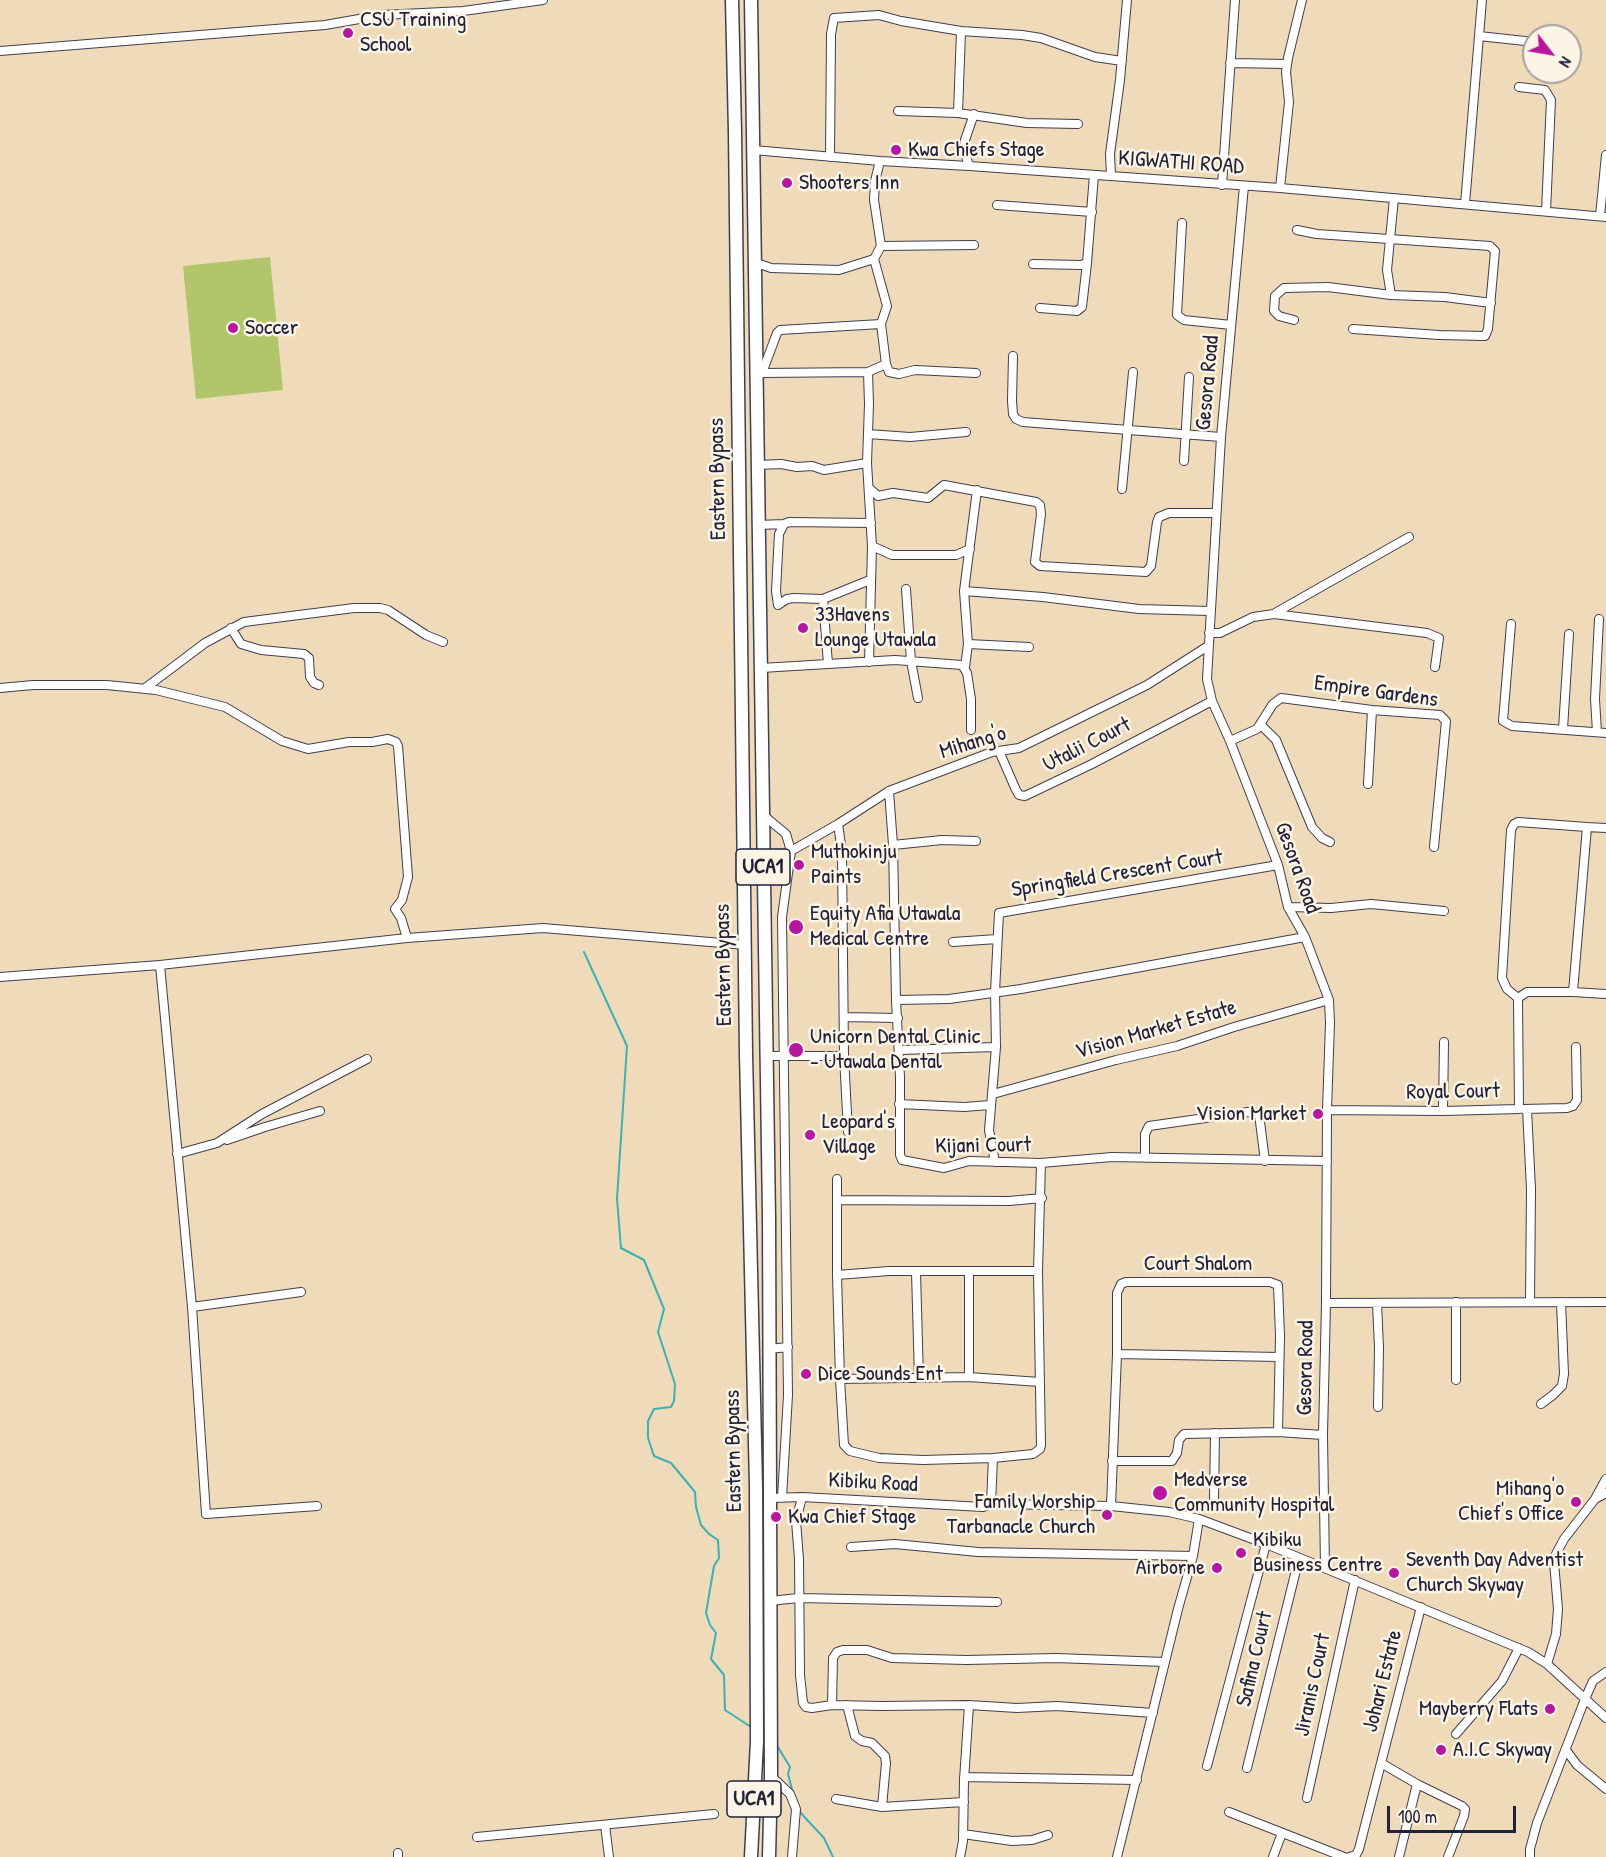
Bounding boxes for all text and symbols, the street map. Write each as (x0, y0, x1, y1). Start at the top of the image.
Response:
place label: CSU Training School (360, 7, 466, 58)
north arrow (1522, 24, 1582, 84)
marker: CSU Training School (341, 26, 355, 40)
text: N (1554, 53, 1577, 72)
place label: Kwa Chiefs Stage (908, 137, 1045, 163)
marker: Kwa Chiefs Stage (889, 143, 903, 157)
street label: KIGWATHI ROAD (1117, 145, 1245, 181)
place label: Shooters Inn (799, 170, 899, 196)
marker: Shooters Inn (780, 176, 794, 190)
place label: Soccer (245, 315, 298, 341)
marker: Soccer (226, 321, 240, 335)
street label: Gesora Road (1191, 335, 1225, 431)
street label: Eastern Bypass (704, 418, 732, 540)
place label: 33Havens Lounge Utawala (815, 602, 936, 654)
marker: 33Havens Lounge Utawala (796, 621, 810, 635)
street label: Empire Gardens (1312, 670, 1440, 714)
street label: Utalii Court (1039, 712, 1135, 778)
street label: Mihang'o (937, 720, 1009, 766)
street label: Gesora Road (1268, 819, 1326, 917)
place label: Muthokinju Paints (811, 839, 897, 890)
street label: Springfield Crescent Court (1010, 844, 1224, 904)
road number: UCA1 (736, 849, 790, 885)
marker: Muthokinju Paints (792, 858, 806, 872)
place label: Equity Afia Utawala Medical Centre (810, 901, 960, 952)
street label: Eastern Bypass (710, 904, 738, 1026)
marker: Equity Afia Utawala Medical Centre (787, 918, 805, 936)
street label: Vision Market Estate (1073, 994, 1239, 1066)
place label: Unicorn Dental Clinic - Utawala Dental (810, 1024, 980, 1076)
marker: Unicorn Dental Clinic - Utawala Dental (787, 1041, 805, 1059)
street label: Royal Court (1406, 1078, 1500, 1106)
place label: Vision Market (1196, 1101, 1306, 1127)
marker: Vision Market (1311, 1107, 1325, 1121)
place label: Leopard's Village (822, 1109, 895, 1160)
marker: Leopard's Village (803, 1128, 817, 1142)
street label: Kijani Court (935, 1132, 1031, 1160)
street label: Court Shalom (1144, 1251, 1252, 1277)
street label: Gesora Road (1292, 1320, 1320, 1416)
place label: Dice Sounds Ent (818, 1361, 943, 1387)
marker: Dice Sounds Ent (799, 1367, 813, 1381)
street label: Eastern Bypass (720, 1390, 748, 1512)
street label: Kibiku Road (828, 1467, 918, 1499)
place label: Medverse Community Hospital (1174, 1467, 1334, 1518)
place label: Mihang'o Chief's Office (1458, 1476, 1564, 1528)
marker: Medverse Community Hospital (1151, 1484, 1169, 1502)
place label: Family Worship Tarbanacle Church (947, 1489, 1095, 1540)
marker: Mihang'o Chief's Office (1569, 1495, 1583, 1509)
place label: Kwa Chief Stage (788, 1504, 916, 1530)
marker: Family Worship Tarbanacle Church (1100, 1508, 1114, 1522)
marker: Kwa Chief Stage (769, 1510, 783, 1524)
place label: Kibiku Business Centre (1253, 1527, 1383, 1579)
marker: Kibiku Business Centre (1234, 1546, 1248, 1560)
place label: Seventh Day Adventist Church Skyway (1406, 1547, 1583, 1598)
place label: Airborne (1136, 1555, 1205, 1581)
marker: Airborne (1210, 1561, 1224, 1575)
marker: Seventh Day Adventist Church Skyway (1387, 1566, 1401, 1580)
street label: Safina Court (1231, 1609, 1279, 1709)
street label: Johari Estate (1358, 1627, 1408, 1735)
street label: Jiranis Court (1289, 1631, 1337, 1739)
place label: Mayberry Flats (1419, 1696, 1538, 1722)
marker: Mayberry Flats (1543, 1702, 1557, 1716)
place label: A.I.C Skyway (1453, 1737, 1552, 1763)
marker: A.I.C Skyway (1434, 1743, 1448, 1757)
road number: UCA1 (727, 1781, 781, 1817)
scale bar (1390, 1794, 1519, 1832)
text: 100 m (1398, 1804, 1437, 1829)

